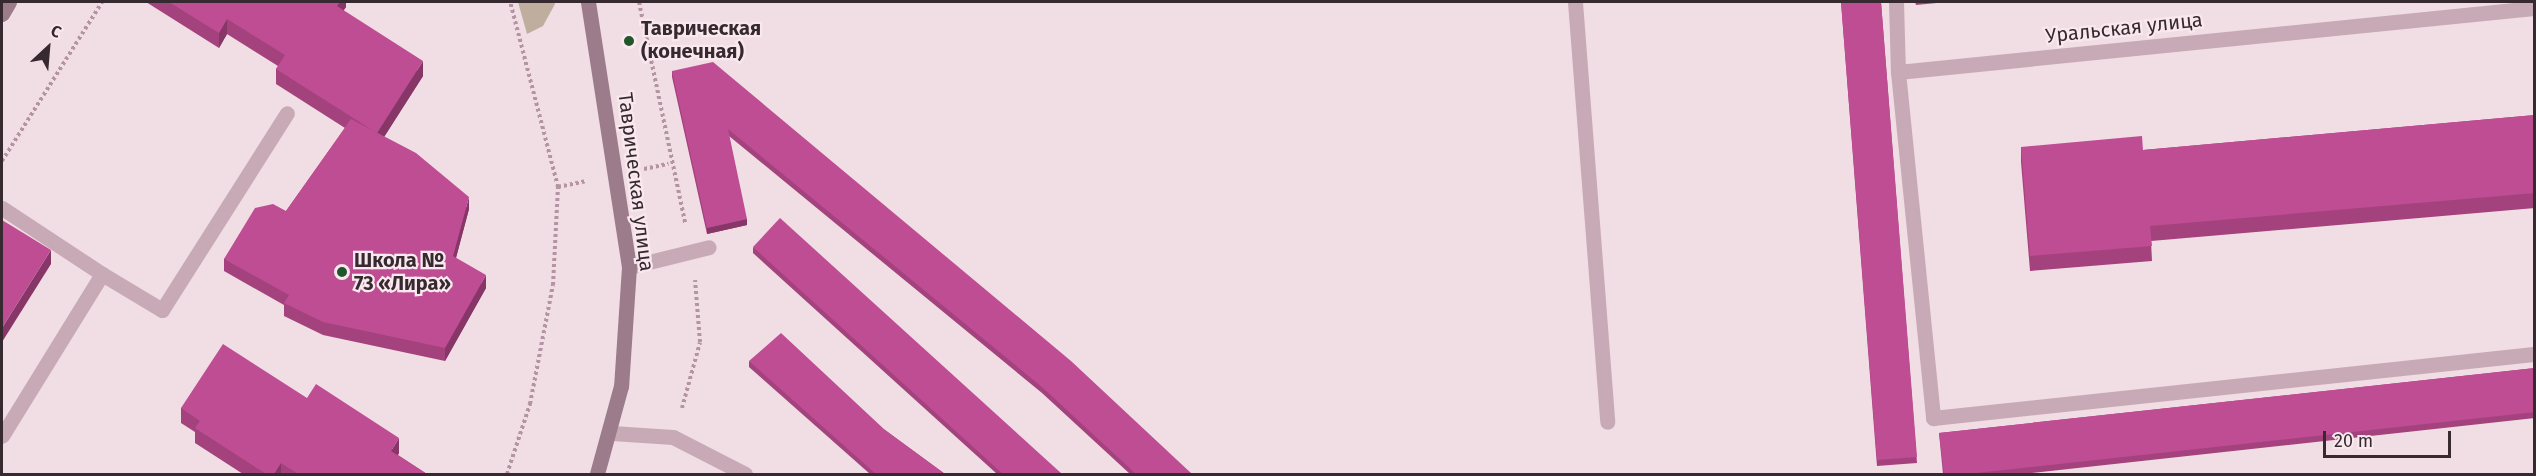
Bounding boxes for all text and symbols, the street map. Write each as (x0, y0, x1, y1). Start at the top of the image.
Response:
street label: Уральская улица (2044, 8, 2204, 48)
place label: Таврическая (конечная) (641, 17, 761, 64)
north arrow (18, 18, 78, 78)
text: С (48, 21, 64, 42)
marker: Таврическая (конечная) (622, 34, 636, 48)
street label: Таврическая улица (613, 91, 659, 273)
place label: Школа № 73 «Лира» (354, 248, 451, 295)
marker: Школа № 73 «Лира» (335, 265, 349, 279)
scale bar (2326, 419, 2454, 457)
text: 20 m (2334, 430, 2373, 452)

